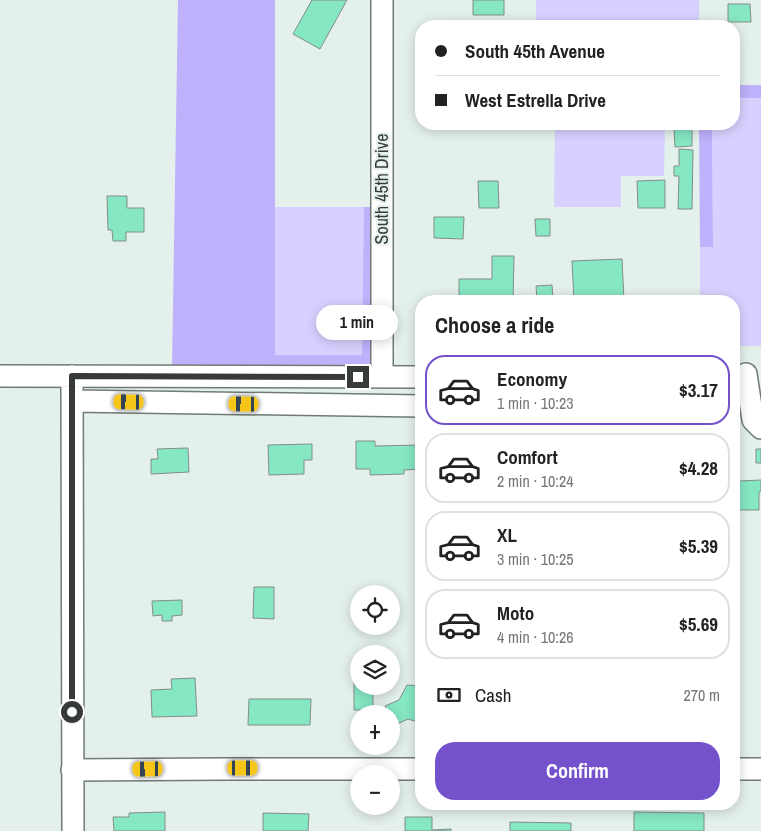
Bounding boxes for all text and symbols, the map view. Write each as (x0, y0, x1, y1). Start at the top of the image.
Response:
text: South 45th Avenue (465, 38, 605, 64)
text: West Estrella Drive (465, 87, 606, 113)
street label: South 45th Drive (369, 134, 394, 244)
callout: 1 min (317, 304, 399, 340)
text: Choose a ride (435, 310, 554, 340)
text: 1 min (340, 311, 374, 333)
route end (347, 366, 369, 388)
text: Economy (497, 366, 567, 392)
icon: car (437, 368, 482, 413)
text: $3.17 (679, 377, 718, 403)
text: 1 min · 10:23 (497, 392, 574, 414)
car (113, 394, 144, 410)
car (228, 396, 259, 412)
text: Comfort (497, 444, 558, 470)
icon: car (437, 446, 482, 491)
text: $4.28 (679, 455, 718, 481)
text: 2 min · 10:24 (497, 470, 574, 492)
text: XL (497, 522, 517, 548)
icon: car (437, 524, 482, 569)
text: $5.39 (679, 533, 718, 559)
text: 3 min · 10:25 (497, 548, 574, 570)
map controls (350, 585, 400, 815)
button: locate (350, 585, 400, 635)
text: Moto (497, 600, 534, 626)
icon: car (437, 602, 482, 647)
text: $5.69 (679, 611, 718, 637)
text: 4 min · 10:26 (497, 626, 574, 648)
button: layers (350, 645, 400, 695)
icon: cash (435, 681, 463, 709)
text: Cash (475, 682, 511, 708)
text: 270 m (684, 684, 720, 706)
route start (61, 701, 83, 723)
button: + (350, 705, 400, 755)
button: Confirm (435, 742, 720, 800)
car (132, 761, 163, 777)
car (228, 761, 258, 776)
button: − (350, 765, 400, 815)

